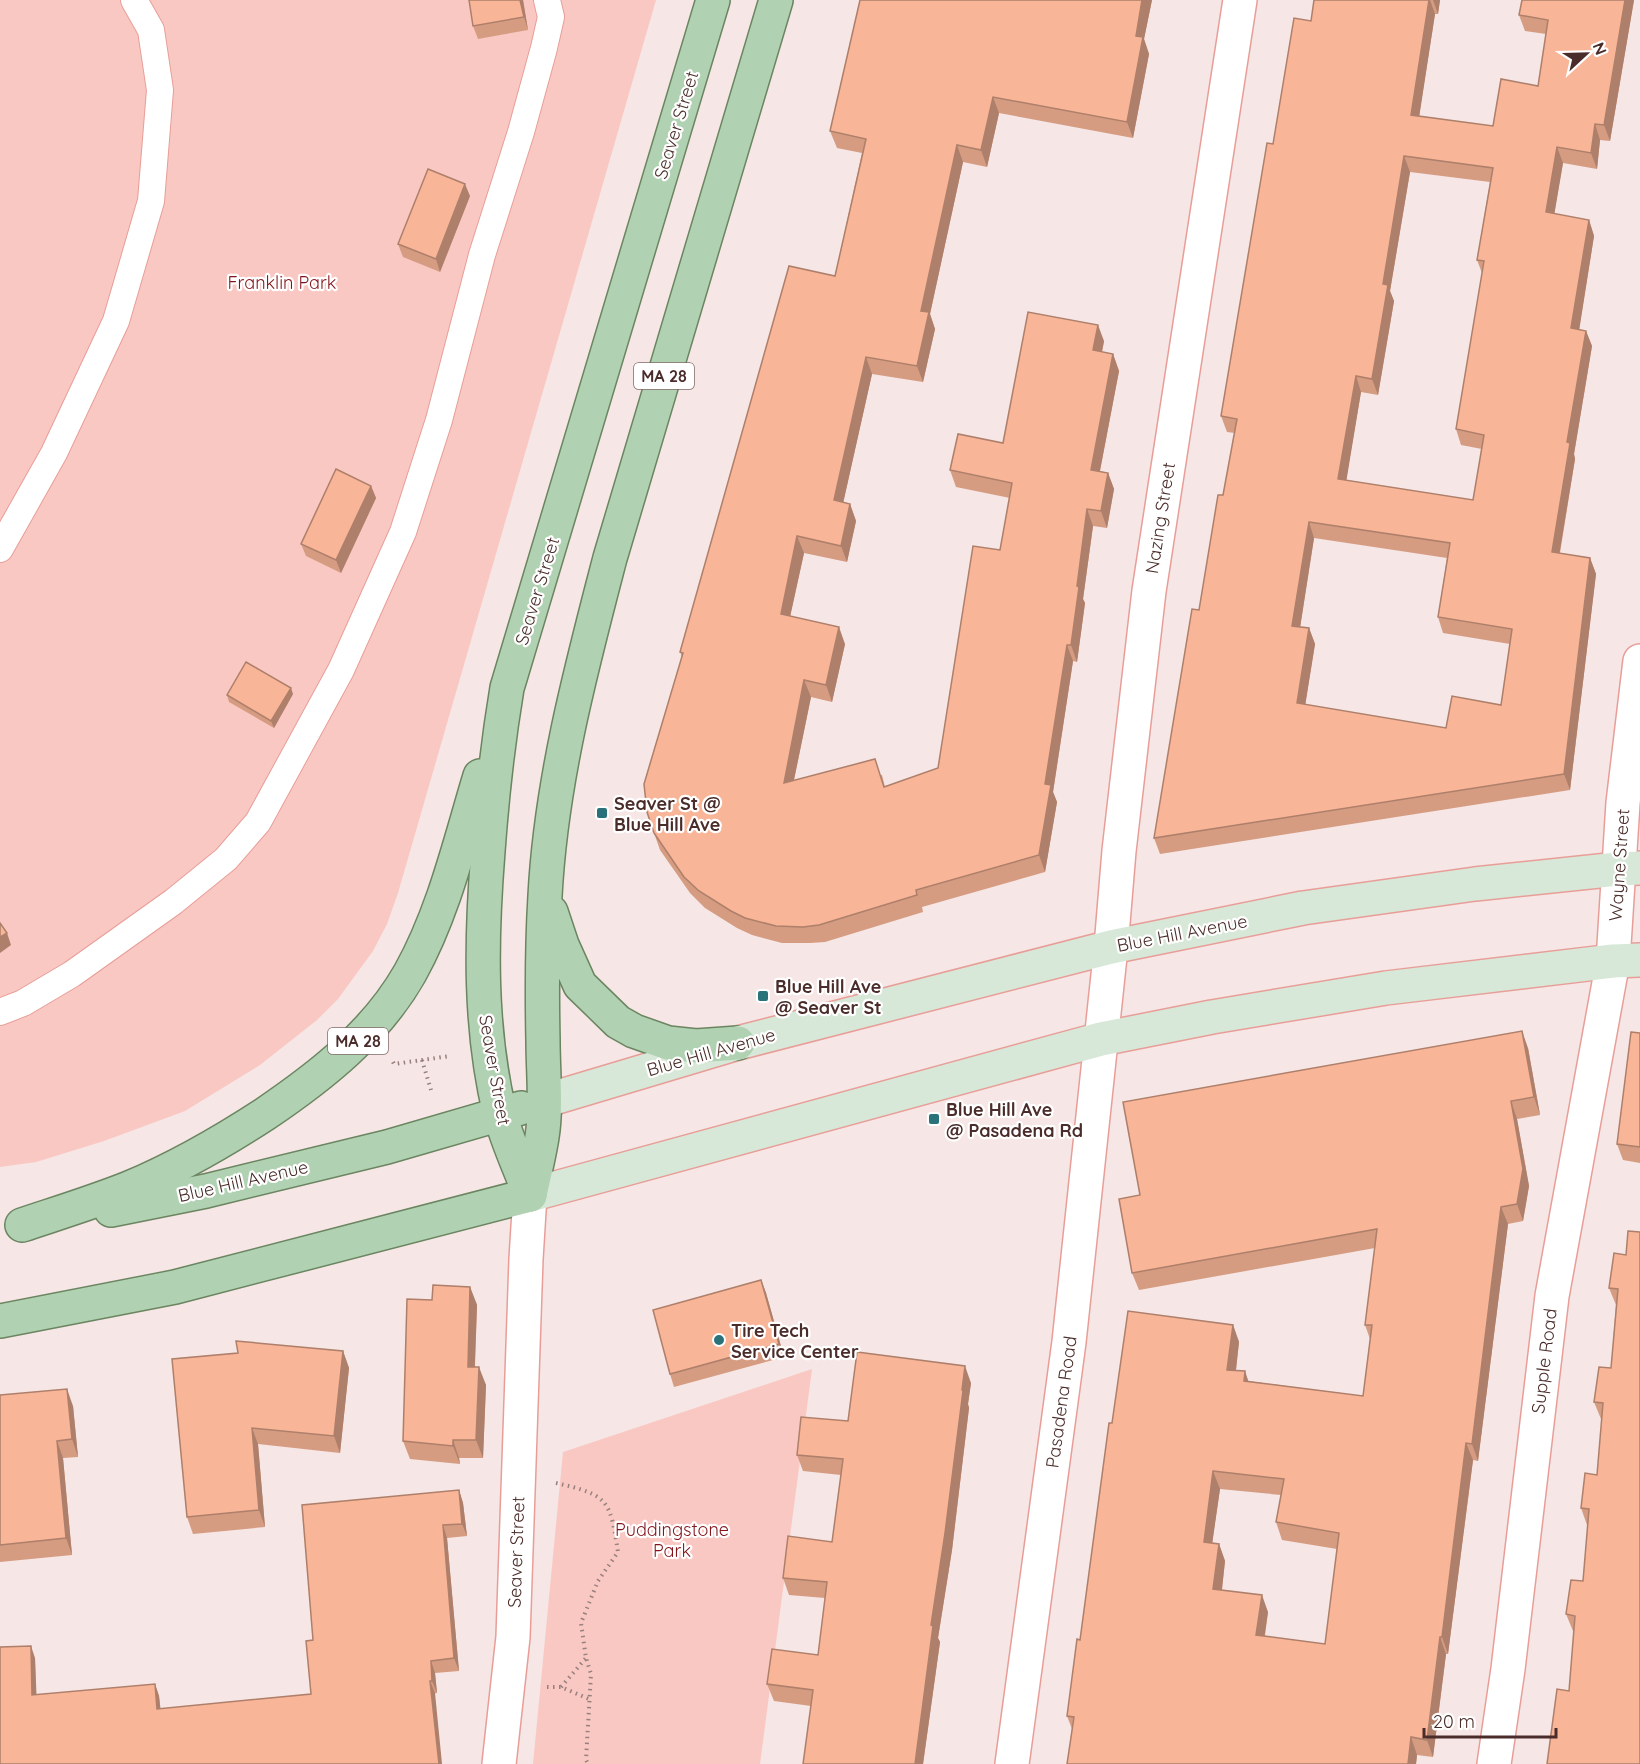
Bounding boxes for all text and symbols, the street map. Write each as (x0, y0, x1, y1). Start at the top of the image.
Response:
north arrow (1556, 24, 1616, 84)
text: N (1588, 39, 1611, 58)
street label: Seaver Street (649, 68, 703, 182)
park label: Franklin Park (227, 271, 337, 294)
road number: MA 28 (634, 363, 694, 389)
street label: Nazing Street (1140, 461, 1180, 575)
street label: Seaver Street (510, 534, 564, 648)
place label: Seaver St @ Blue Hill Ave (614, 792, 721, 836)
marker: Seaver St @ Blue Hill Ave (595, 806, 609, 820)
street label: Wayne Street (1604, 808, 1634, 922)
street label: Blue Hill Avenue (1115, 909, 1249, 957)
place label: Blue Hill Ave @ Seaver St (775, 975, 882, 1019)
marker: Blue Hill Ave @ Seaver St (756, 989, 770, 1003)
street label: Seaver Street (474, 1013, 516, 1127)
street label: Blue Hill Avenue (644, 1023, 778, 1081)
road number: MA 28 (328, 1028, 388, 1054)
place label: Blue Hill Ave @ Pasadena Rd (946, 1098, 1083, 1142)
marker: Blue Hill Ave @ Pasadena Rd (927, 1112, 941, 1126)
street label: Blue Hill Avenue (176, 1155, 310, 1207)
street label: Supple Road (1526, 1307, 1562, 1415)
place label: Tire Tech Service Center (731, 1319, 859, 1363)
marker: Tire Tech Service Center (712, 1333, 726, 1347)
street label: Pasadena Road (1040, 1335, 1082, 1469)
street label: Seaver Street (503, 1496, 529, 1608)
park label: Puddingstone Park (615, 1518, 729, 1562)
scale bar (1424, 1701, 1556, 1739)
text: 20 m (1433, 1710, 1475, 1733)

